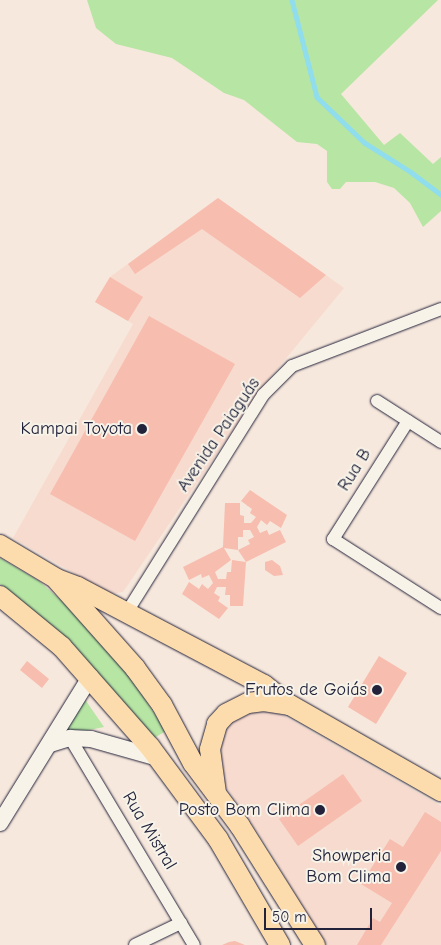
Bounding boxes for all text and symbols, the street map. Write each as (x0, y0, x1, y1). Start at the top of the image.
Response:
street label: Avenida Paiaguás (173, 374, 265, 496)
place label: Kampai Toyota (21, 418, 132, 440)
marker: Kampai Toyota (136, 423, 148, 435)
street label: Rua B (334, 445, 376, 495)
place label: Frutos de Goiás (245, 679, 367, 701)
marker: Frutos de Goiás (371, 684, 383, 696)
street label: Rua Mistral (117, 788, 181, 874)
place label: Posto Bom Clima (179, 799, 310, 821)
marker: Posto Bom Clima (314, 804, 326, 816)
place label: Showperia Bom Clima (306, 846, 391, 889)
marker: Showperia Bom Clima (395, 861, 407, 873)
scale bar (266, 898, 374, 930)
text: 50 m (272, 908, 307, 926)

